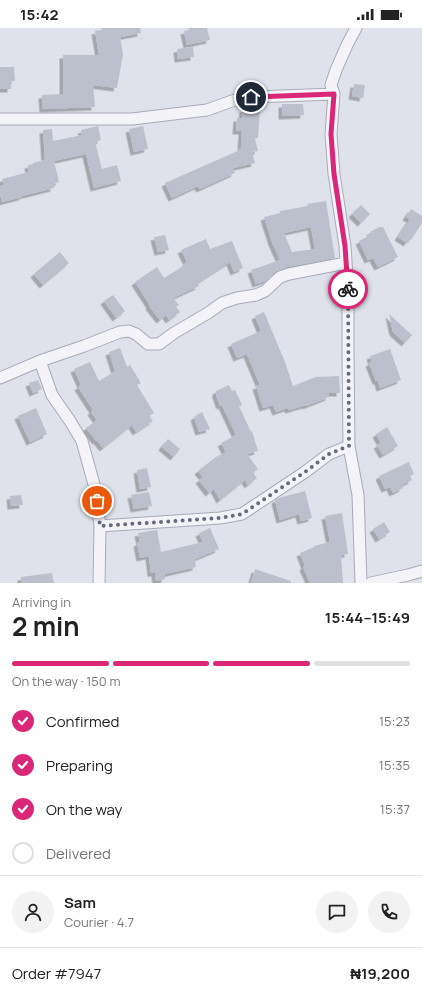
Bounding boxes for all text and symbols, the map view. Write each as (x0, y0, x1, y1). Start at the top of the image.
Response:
text: 15:42 (20, 4, 59, 25)
pin (234, 80, 268, 114)
icon: home (240, 86, 262, 108)
courier (328, 269, 368, 309)
icon: bike (337, 278, 359, 300)
pin (80, 484, 114, 518)
icon: bag (86, 490, 108, 512)
text: Arriving in (12, 593, 71, 611)
text: 15:44–15:49 (325, 607, 410, 628)
text: 2 min (12, 608, 80, 644)
text: On the way · 150 m (12, 672, 120, 690)
icon: check (12, 710, 34, 732)
text: Confirmed (46, 711, 119, 732)
text: 15:23 (379, 712, 410, 730)
icon: check (12, 754, 34, 776)
text: Preparing (46, 755, 113, 776)
text: 15:35 (379, 756, 410, 774)
icon: check (12, 798, 34, 820)
text: On the way (46, 799, 122, 820)
text: 15:37 (380, 800, 410, 818)
text: Delivered (46, 843, 111, 864)
button: person (12, 891, 54, 933)
button: chat (316, 891, 358, 933)
button: phone (368, 891, 410, 933)
text: Sam (64, 892, 96, 913)
text: Courier · 4.7 (64, 913, 134, 931)
text: Order #7947 (12, 963, 101, 984)
text: ₦19,200 (350, 963, 410, 984)

